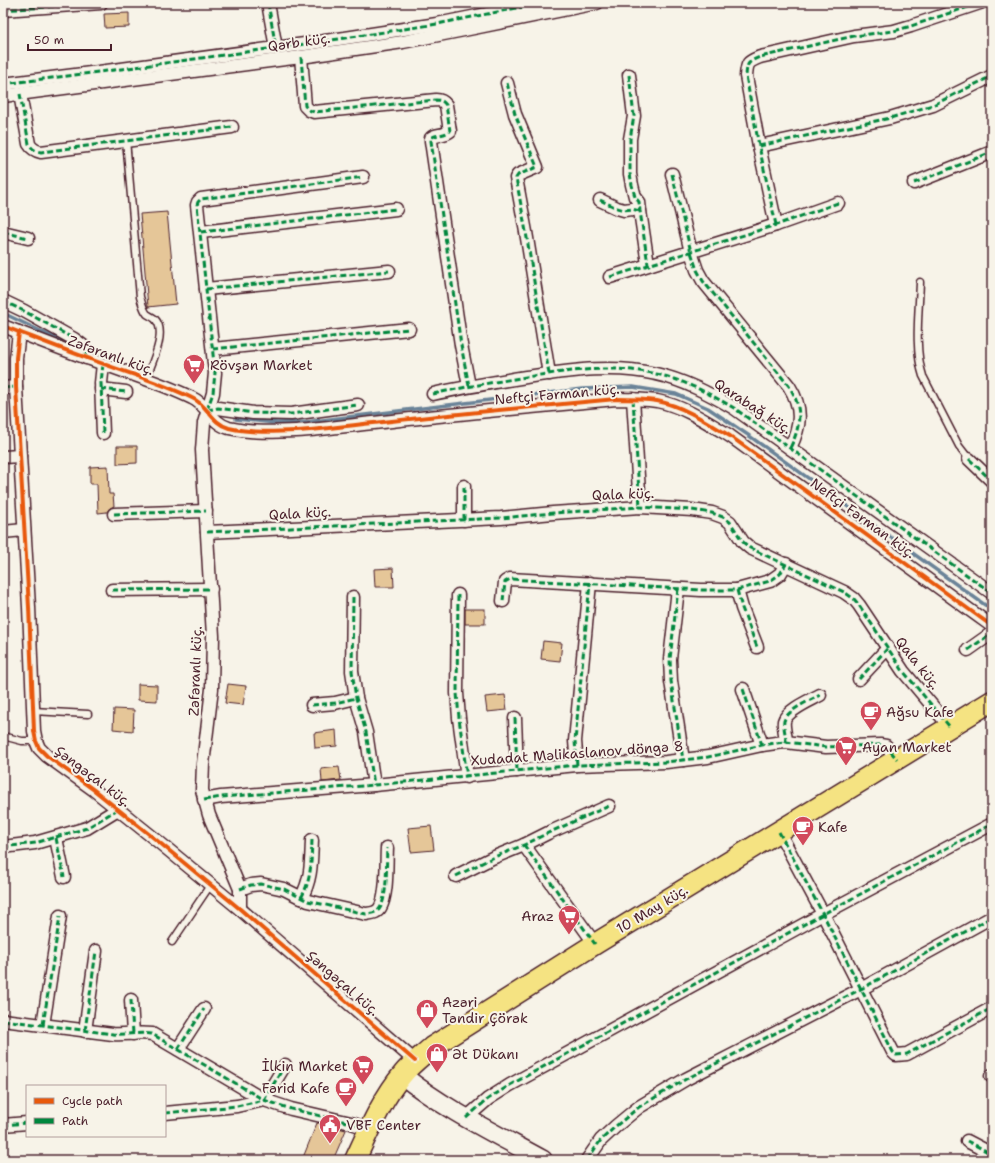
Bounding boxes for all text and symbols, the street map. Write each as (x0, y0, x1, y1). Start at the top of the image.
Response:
scale bar (28, 26, 111, 52)
street label: Qərb küç. (267, 29, 331, 55)
text: 50 m (34, 32, 64, 48)
street label: Zəfəranlı küç. (66, 331, 156, 379)
supermarket icon: Rövşən Market (181, 352, 207, 385)
place label: Rövşən Market (210, 356, 313, 374)
street label: Qarabağ küç. (711, 374, 795, 438)
street label: Neftçi Fərman küç. (494, 380, 620, 408)
street label: Neftçi Fərman küç. (807, 474, 919, 562)
street label: Qala küç. (592, 484, 654, 504)
street label: Qala küç. (268, 502, 332, 524)
street label: Zəfəranlı küç. (184, 626, 206, 716)
street label: Qala küç. (892, 633, 944, 693)
cafe icon: Ağsu Kafe (858, 699, 884, 732)
place label: Ağsu Kafe (886, 703, 954, 721)
supermarket icon: Ayan Market (833, 734, 859, 767)
street label: Xudadat Məlikaslanov döngə 8 (470, 737, 684, 769)
place label: Ayan Market (862, 738, 952, 756)
street label: Şəngəçal küç. (51, 741, 135, 811)
cafe icon: Kafe (790, 814, 816, 847)
place label: Kafe (818, 818, 848, 836)
street label: 10 May küç. (613, 880, 691, 938)
supermarket icon: Araz (556, 903, 582, 936)
place label: Araz (521, 907, 554, 925)
street label: Şəngəçal küç. (303, 946, 383, 1020)
place label: Azəri Təndir Çörək (442, 993, 528, 1027)
shop icon: Azəri Təndir Çörək (414, 997, 440, 1030)
shop icon: Ət Dükanı (424, 1041, 450, 1074)
place label: Ət Dükanı (452, 1045, 519, 1063)
supermarket icon: İlkin Market (350, 1053, 376, 1086)
place label: İlkin Market (262, 1057, 348, 1075)
cafe icon: Fərid Kafe (333, 1075, 359, 1108)
place label: Fərid Kafe (262, 1079, 330, 1097)
legend (26, 1085, 166, 1137)
text: Cycle path (62, 1093, 123, 1109)
public building icon: VBF Center (317, 1112, 343, 1145)
text: Path (62, 1113, 88, 1129)
place label: VBF Center (346, 1116, 421, 1134)

